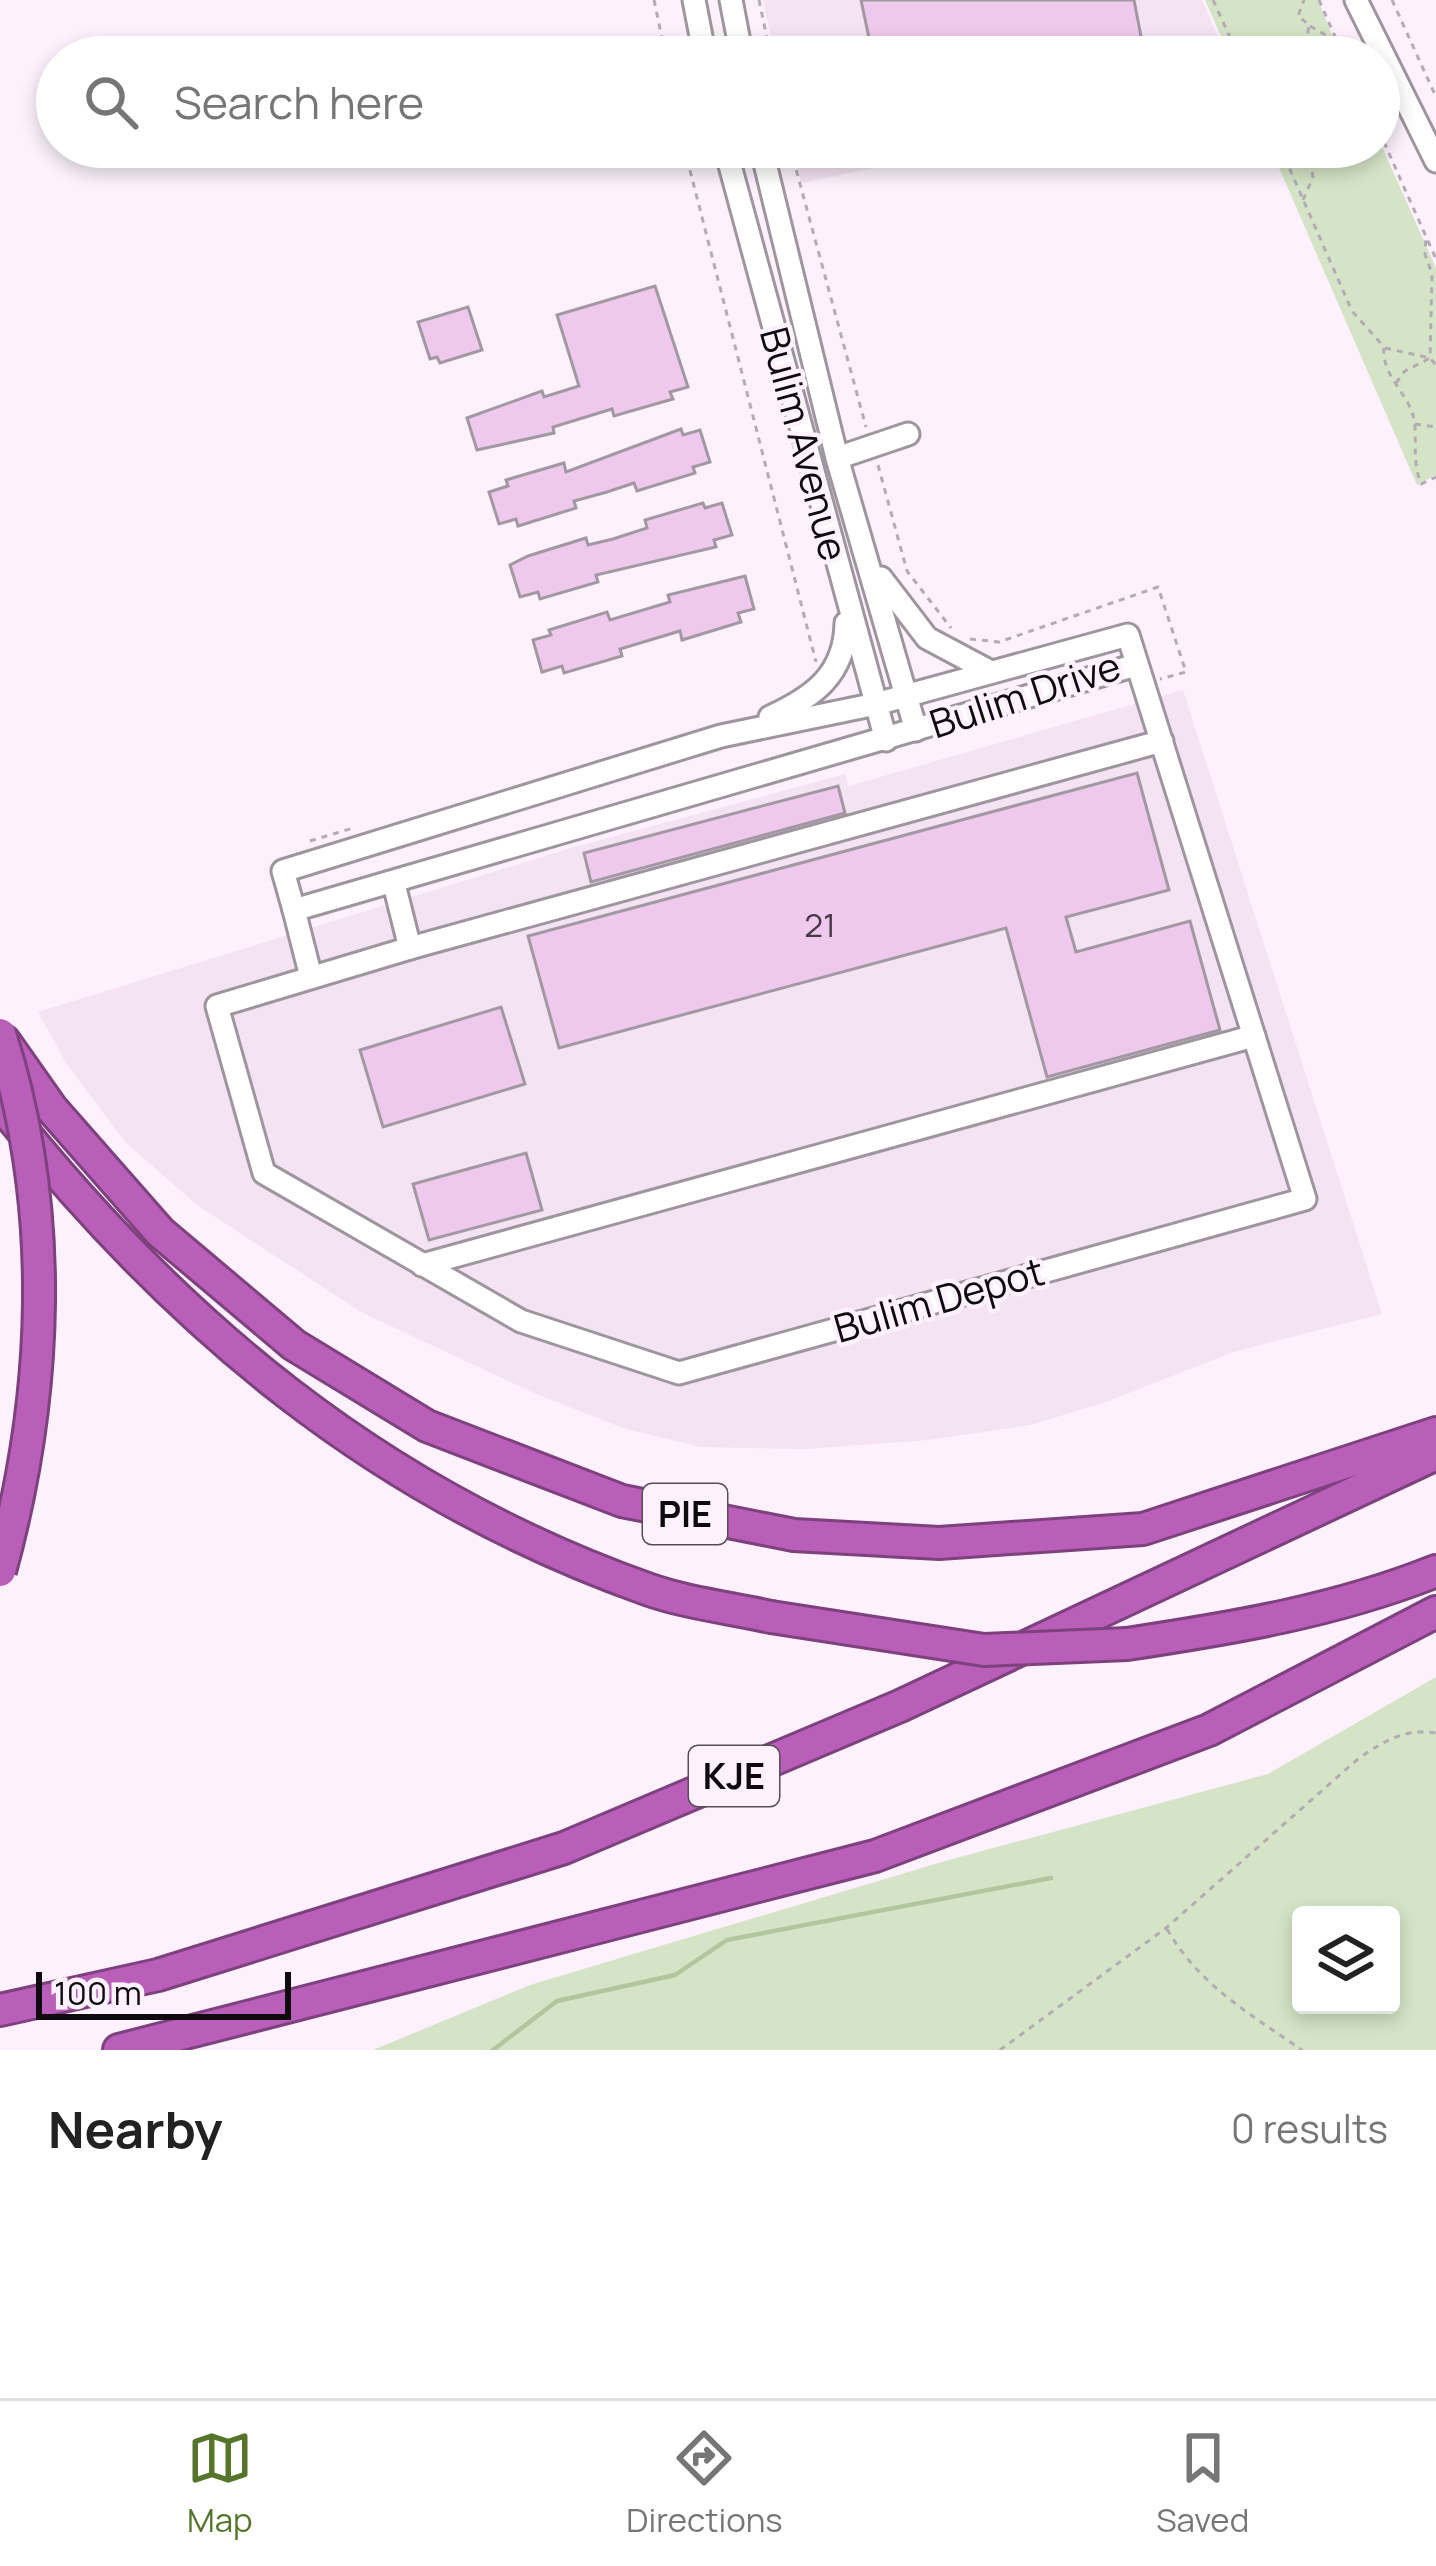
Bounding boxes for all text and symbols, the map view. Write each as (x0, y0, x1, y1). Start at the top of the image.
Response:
search box (36, 36, 1400, 168)
icon: search (78, 69, 144, 135)
text: Search here (174, 71, 424, 133)
street label: Bulim Avenue (748, 321, 862, 566)
street label: Bulim Drive (923, 638, 1127, 750)
house number: 21 (804, 902, 836, 947)
street label: Bulim Depot (827, 1243, 1050, 1355)
road number: PIE (643, 1484, 727, 1544)
road number: KJE (689, 1746, 779, 1806)
map controls (1292, 1906, 1400, 2014)
button: layers (1292, 1906, 1400, 2014)
scale bar (36, 1966, 291, 2019)
text: 100 m (54, 1970, 142, 2015)
text: Nearby (48, 2094, 223, 2163)
text: 0 results (1231, 2101, 1388, 2155)
tab: Map (187, 2425, 253, 2542)
tab: Directions (626, 2425, 783, 2542)
tab: Saved (1156, 2425, 1249, 2542)

